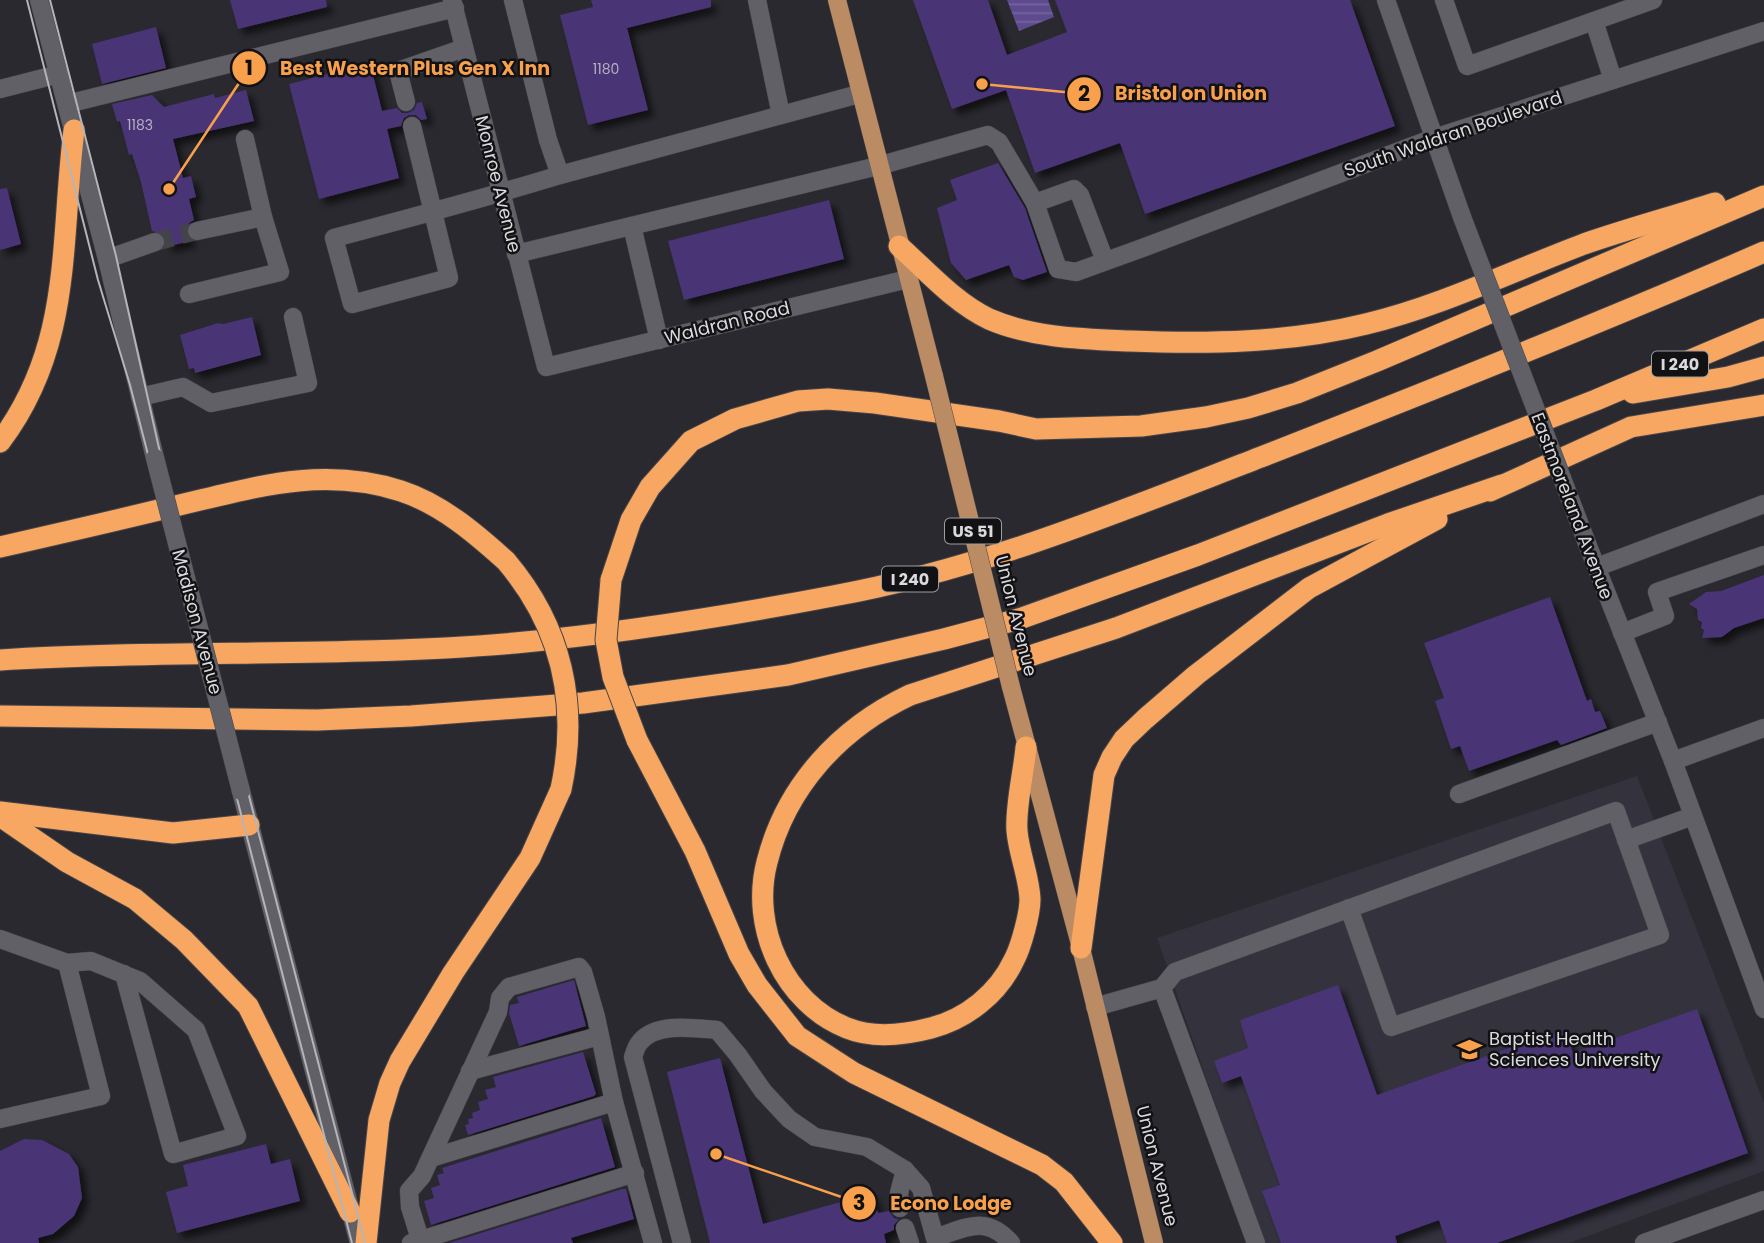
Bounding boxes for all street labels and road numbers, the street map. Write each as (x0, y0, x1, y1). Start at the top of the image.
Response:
street label: South Waldran Boulevard (1341, 84, 1565, 183)
street label: Monroe Avenue (469, 113, 528, 255)
street label: Waldran Road (662, 295, 792, 350)
road number: I 240 (1652, 352, 1708, 376)
street label: Eastmoreland Avenue (1525, 409, 1620, 603)
road number: US 51 (945, 518, 1001, 544)
street label: Madison Avenue (166, 547, 229, 697)
street label: Union Avenue (989, 553, 1044, 679)
road number: I 240 (882, 566, 938, 592)
street label: Union Avenue (1130, 1103, 1185, 1229)

